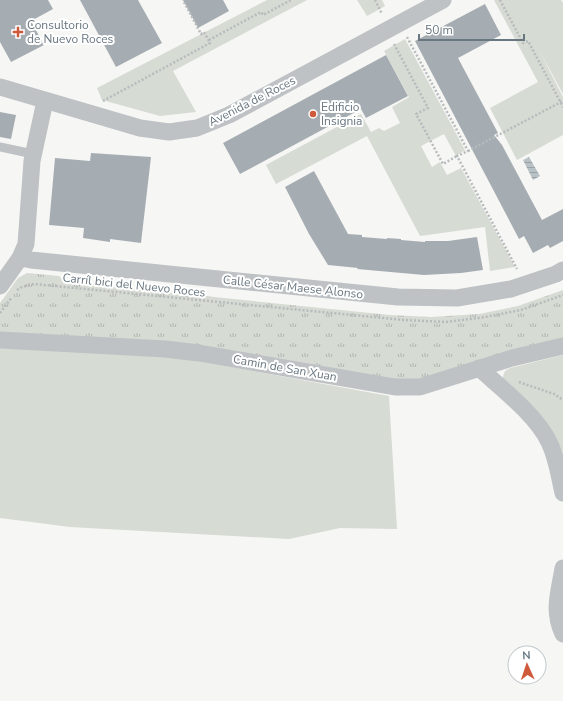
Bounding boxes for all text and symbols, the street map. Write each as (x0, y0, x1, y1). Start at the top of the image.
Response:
scale bar (419, 16, 524, 42)
place label: Consultorio de Nuevo Roces (27, 17, 114, 47)
text: 50 m (425, 22, 453, 38)
marker: Consultorio de Nuevo Roces (12, 26, 24, 38)
street label: Avenida de Roces (206, 72, 298, 130)
place label: Edificio Insignia (321, 99, 362, 129)
marker: Edificio Insignia (308, 109, 318, 119)
street label: Carríl bici del Nuevo Roces (62, 270, 206, 300)
street label: Calle César Maese Alonso (222, 272, 364, 302)
street label: Camin de San Xuan (232, 351, 338, 385)
north arrow (507, 645, 547, 685)
text: N (522, 648, 531, 663)

